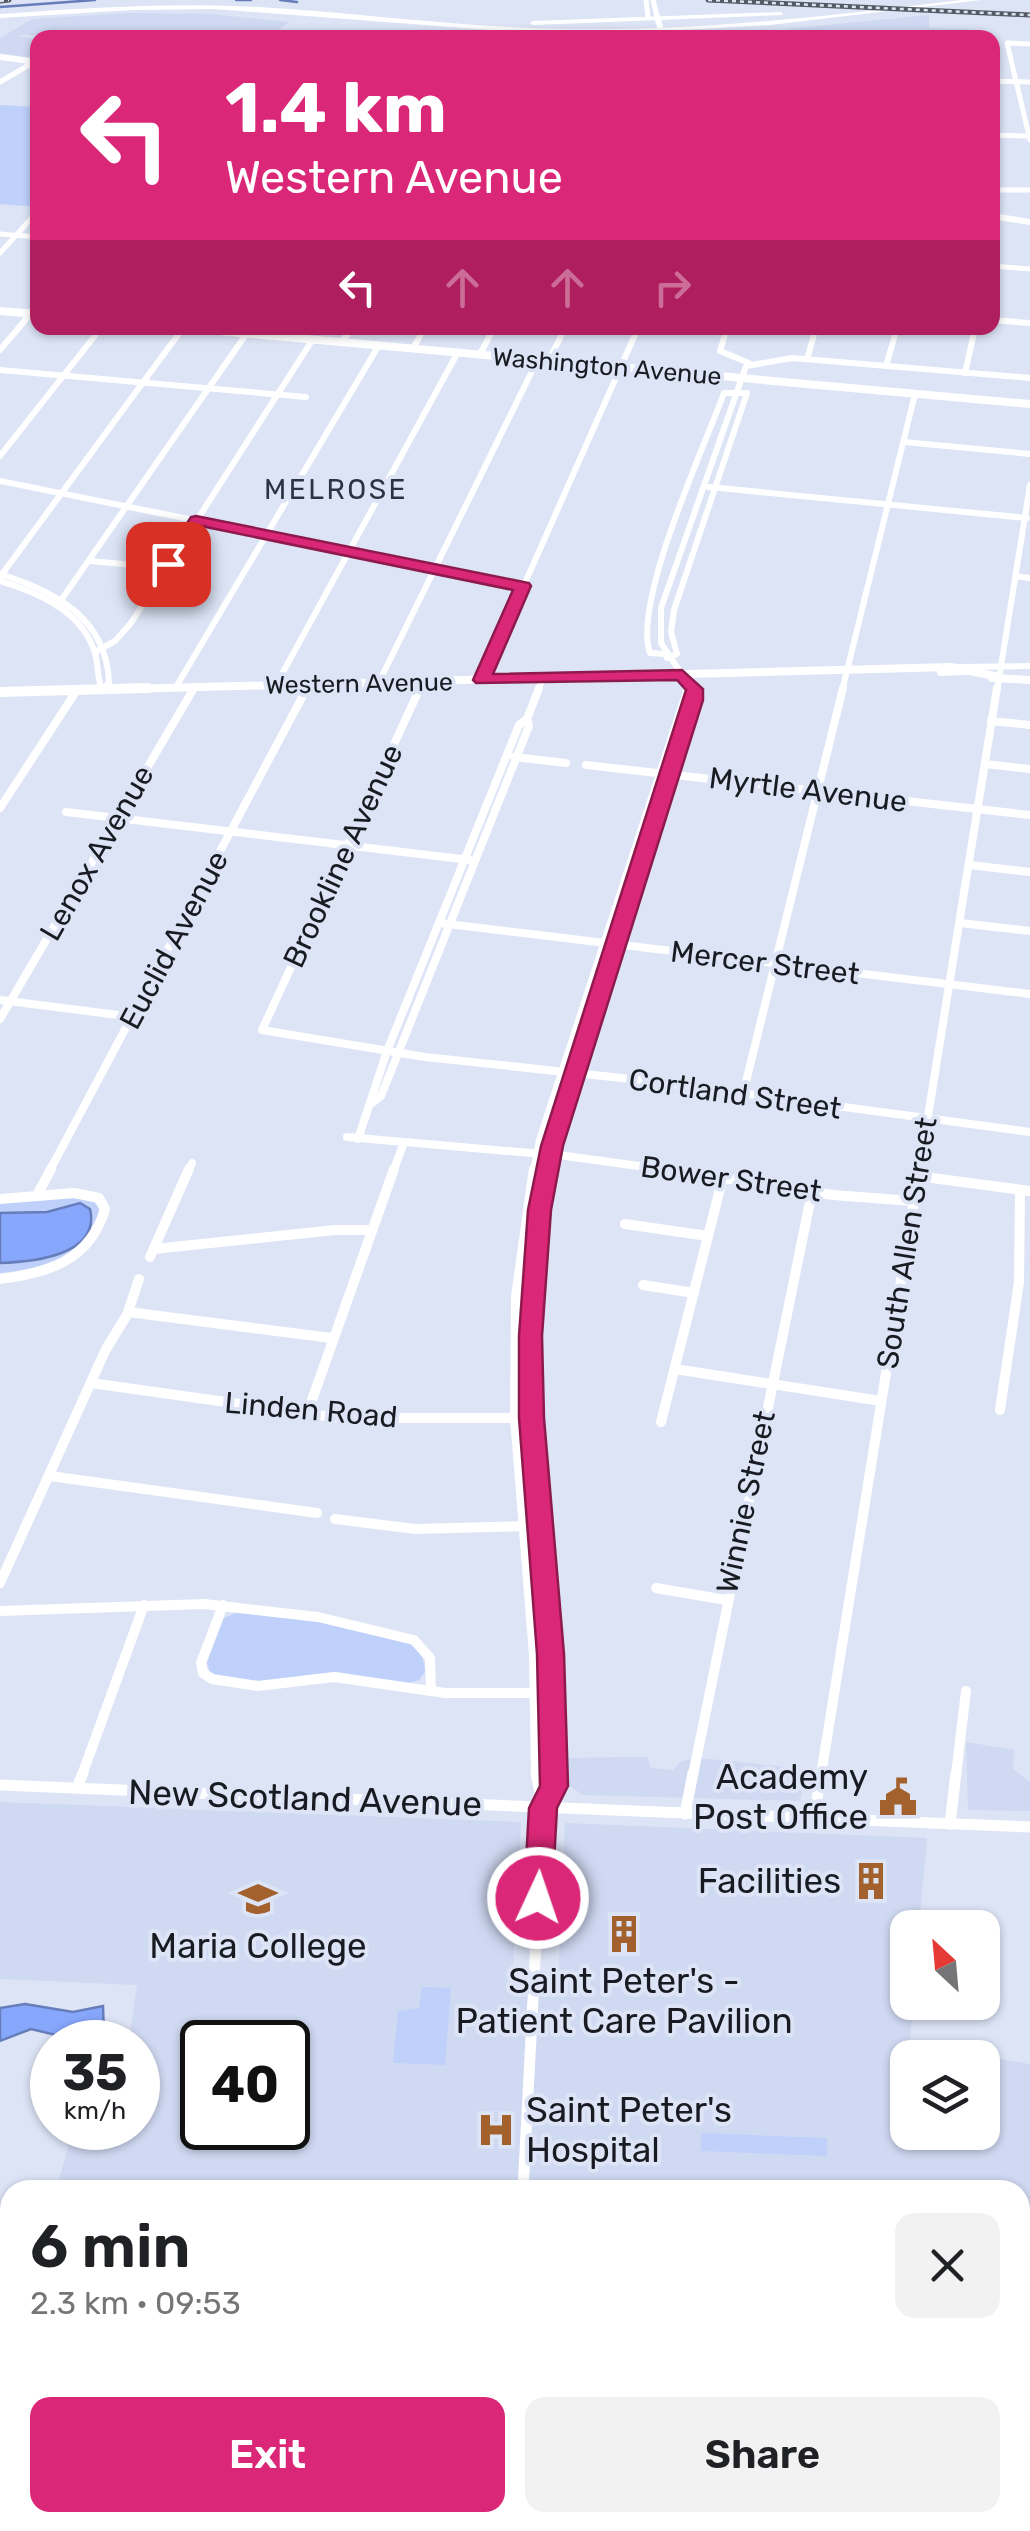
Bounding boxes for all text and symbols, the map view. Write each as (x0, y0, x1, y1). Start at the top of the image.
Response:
text: 1.4 km (225, 67, 447, 150)
icon: left (60, 70, 190, 200)
text: Western Avenue (225, 151, 563, 204)
icon: left (330, 260, 385, 315)
icon: ahead (435, 260, 490, 315)
icon: ahead (540, 260, 595, 315)
icon: right (645, 260, 700, 315)
street label: Washington Avenue (491, 342, 723, 391)
district label: MELROSE (264, 473, 408, 506)
pin (126, 522, 211, 607)
icon: arrive (141, 537, 196, 592)
street label: Western Avenue (265, 667, 453, 700)
street label: Brookline Avenue (276, 739, 410, 973)
street label: Lenox Avenue (32, 759, 162, 947)
street label: Myrtle Avenue (707, 760, 909, 820)
street label: Euclid Avenue (112, 845, 236, 1035)
street label: Mercer Street (669, 934, 862, 992)
street label: Cortland Street (626, 1061, 844, 1127)
street label: South Allen Street (869, 1114, 945, 1371)
street label: Bower Street (638, 1149, 824, 1210)
street label: Linden Road (223, 1385, 399, 1435)
street label: Winnie Street (709, 1407, 783, 1597)
place label: Academy Post Office (693, 1756, 868, 1838)
street label: New Scotland Avenue (127, 1771, 483, 1825)
public building icon: Academy Post Office (877, 1776, 919, 1818)
position arrow (486, 1846, 590, 1950)
place label: Facilities (698, 1860, 841, 1902)
building icon: Facilities (850, 1860, 892, 1902)
school or university icon: Maria College (237, 1878, 279, 1920)
north arrow (890, 1910, 1000, 2020)
map controls (890, 1910, 1000, 2150)
building icon: Saint Peter's - Patient Care Pavilion (603, 1913, 645, 1955)
place label: Maria College (149, 1925, 367, 1967)
place label: Saint Peter's - Patient Care Pavilion (455, 1960, 793, 2042)
speed limit sign: 40 (180, 2020, 310, 2150)
button: layers (890, 2040, 1000, 2150)
text: 35 (62, 2043, 128, 2103)
place label: Saint Peter's Hospital (526, 2089, 732, 2171)
text: km/h (64, 2096, 126, 2125)
hospital icon: Saint Peter's Hospital (475, 2109, 517, 2151)
text: 6 min (30, 2211, 191, 2282)
button: close (895, 2213, 1000, 2318)
text: 2.3 km · 09:53 (30, 2284, 241, 2322)
button: Exit (30, 2397, 505, 2512)
button: Share (525, 2397, 1000, 2512)

